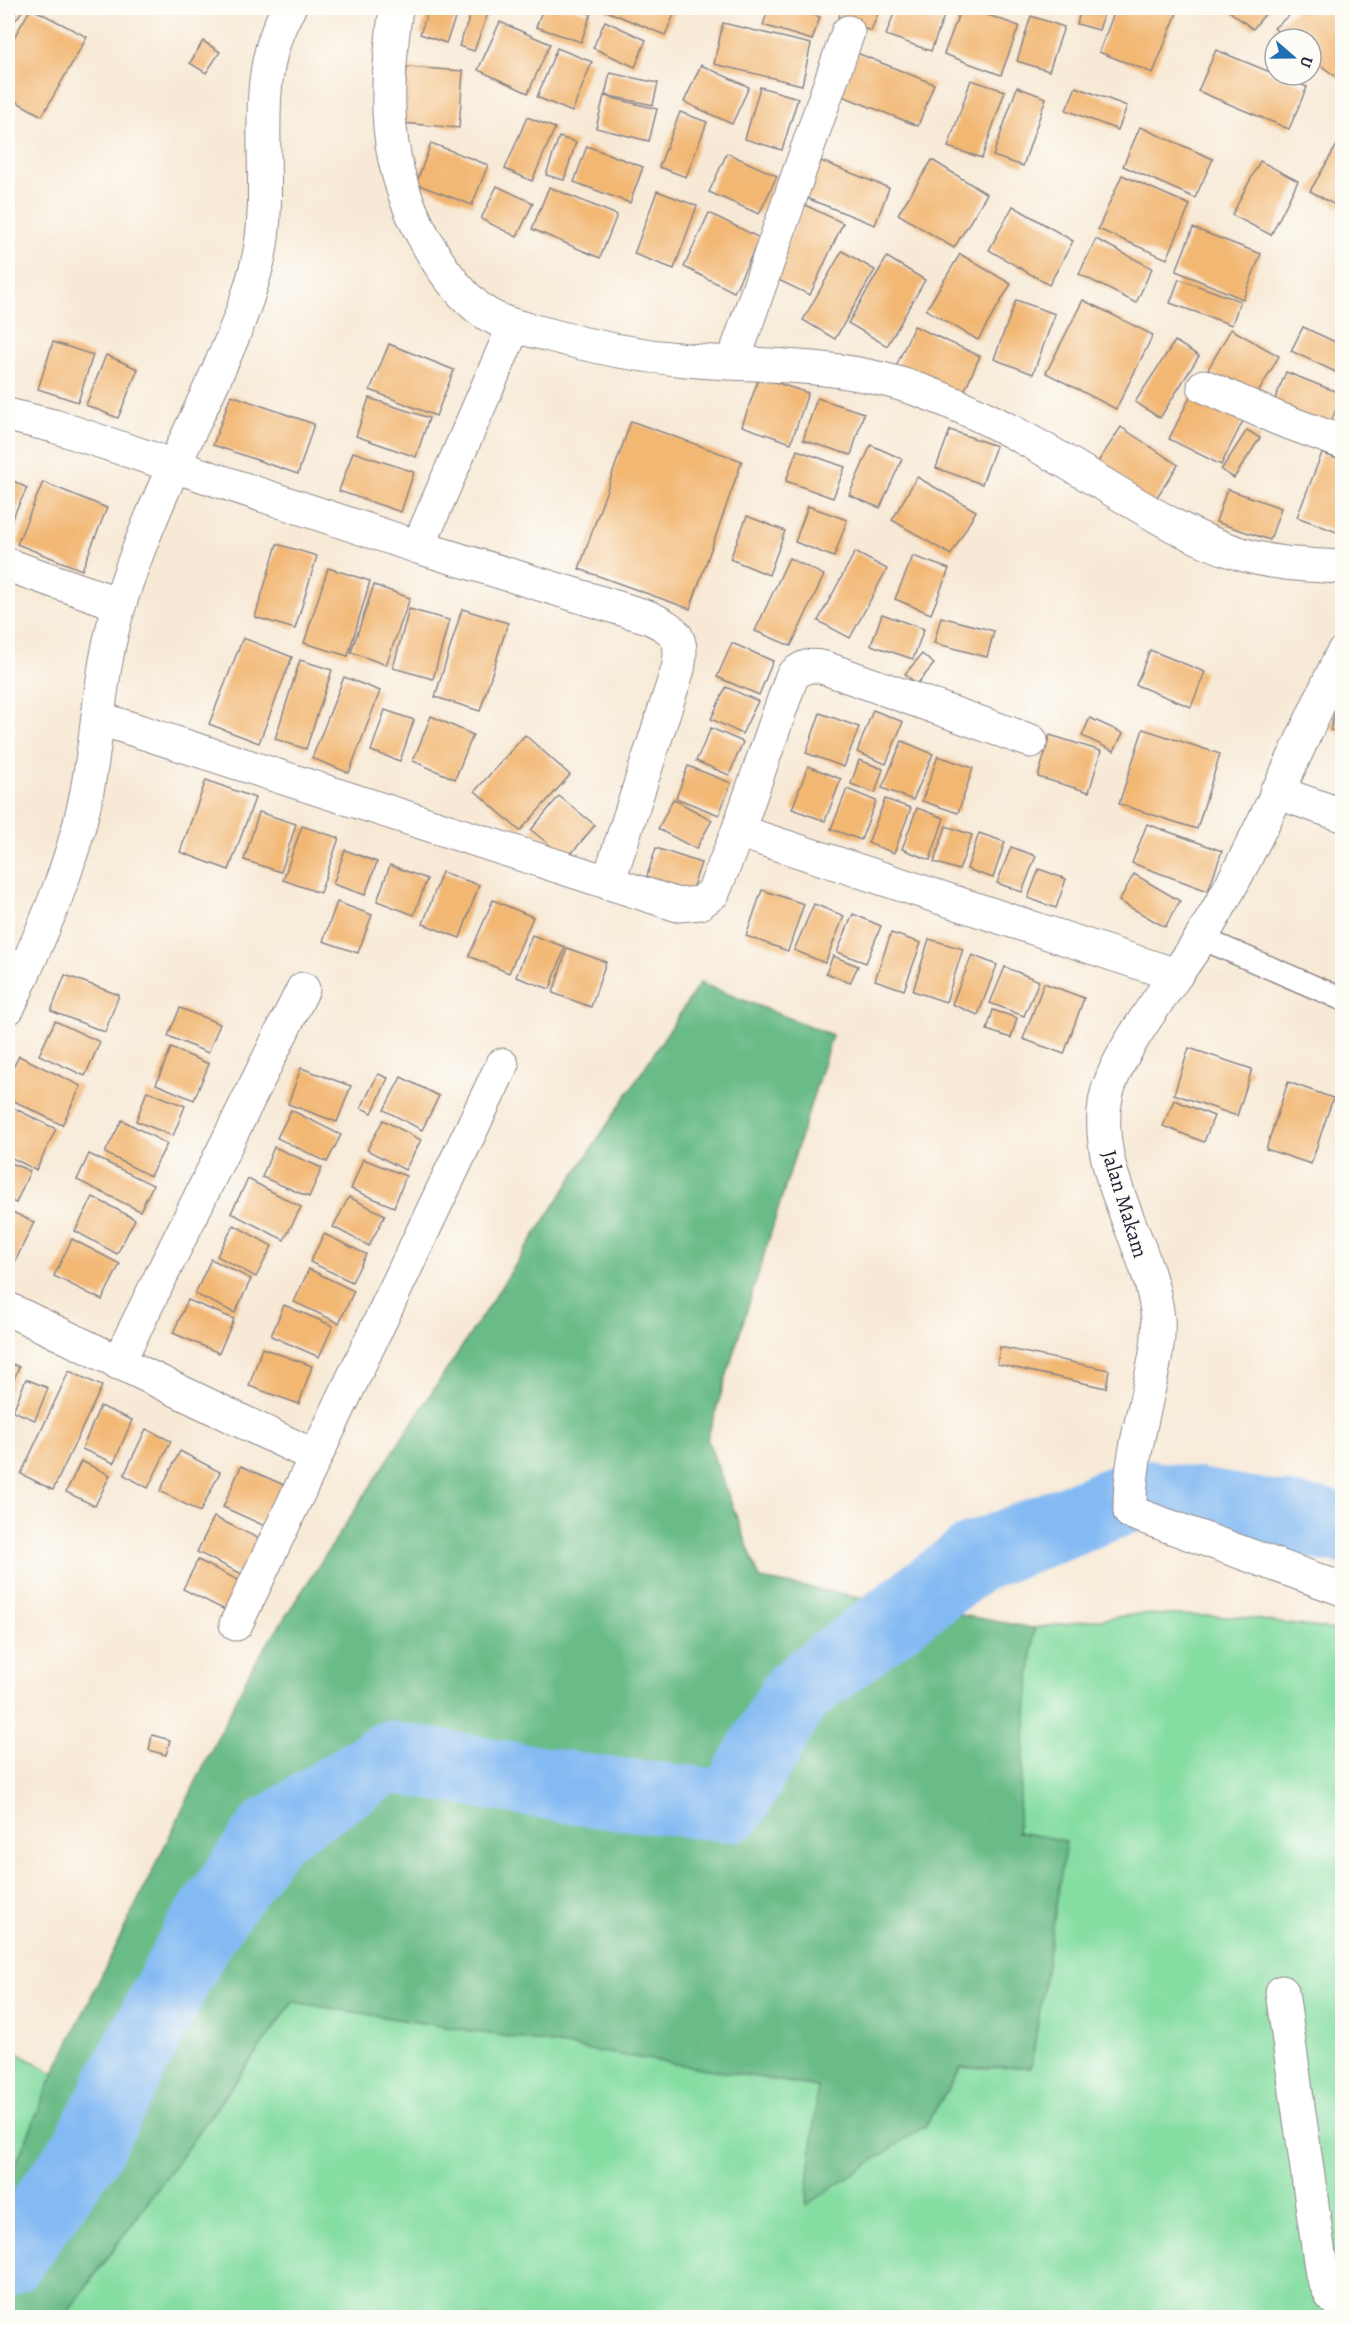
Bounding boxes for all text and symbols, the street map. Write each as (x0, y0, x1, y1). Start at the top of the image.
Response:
north arrow (1263, 27, 1323, 87)
text: U (1294, 53, 1318, 71)
street label: Jalan Makam (1095, 1147, 1155, 1261)

